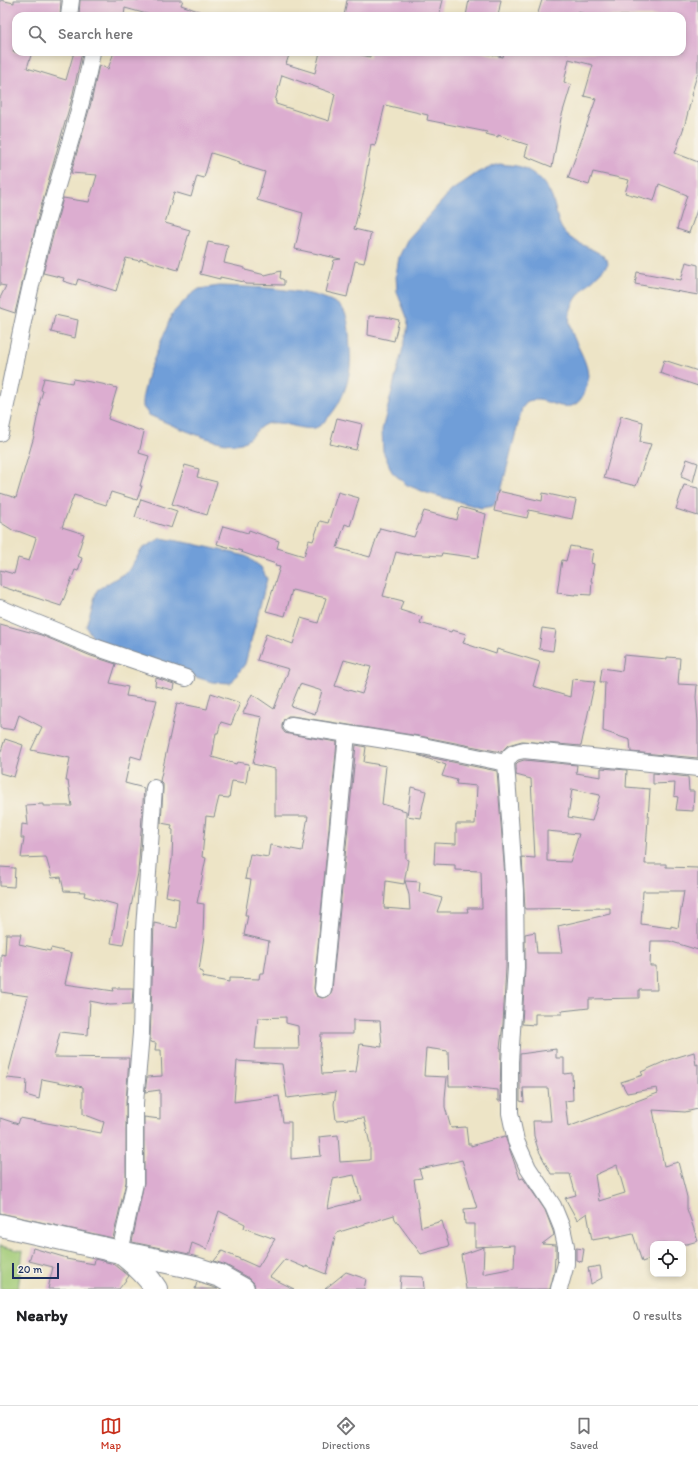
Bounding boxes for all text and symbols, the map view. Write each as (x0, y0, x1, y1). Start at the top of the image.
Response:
search box (12, 12, 686, 56)
icon: search (26, 23, 48, 45)
text: Search here (58, 25, 133, 43)
map controls (650, 1241, 686, 1277)
button: locate (650, 1241, 686, 1277)
scale bar (12, 1261, 59, 1280)
text: 20 m (18, 1263, 42, 1276)
text: Nearby (16, 1305, 68, 1325)
text: 0 results (632, 1308, 682, 1323)
tab: Map (100, 1415, 122, 1452)
tab: Directions (322, 1415, 370, 1452)
tab: Saved (570, 1415, 598, 1452)

